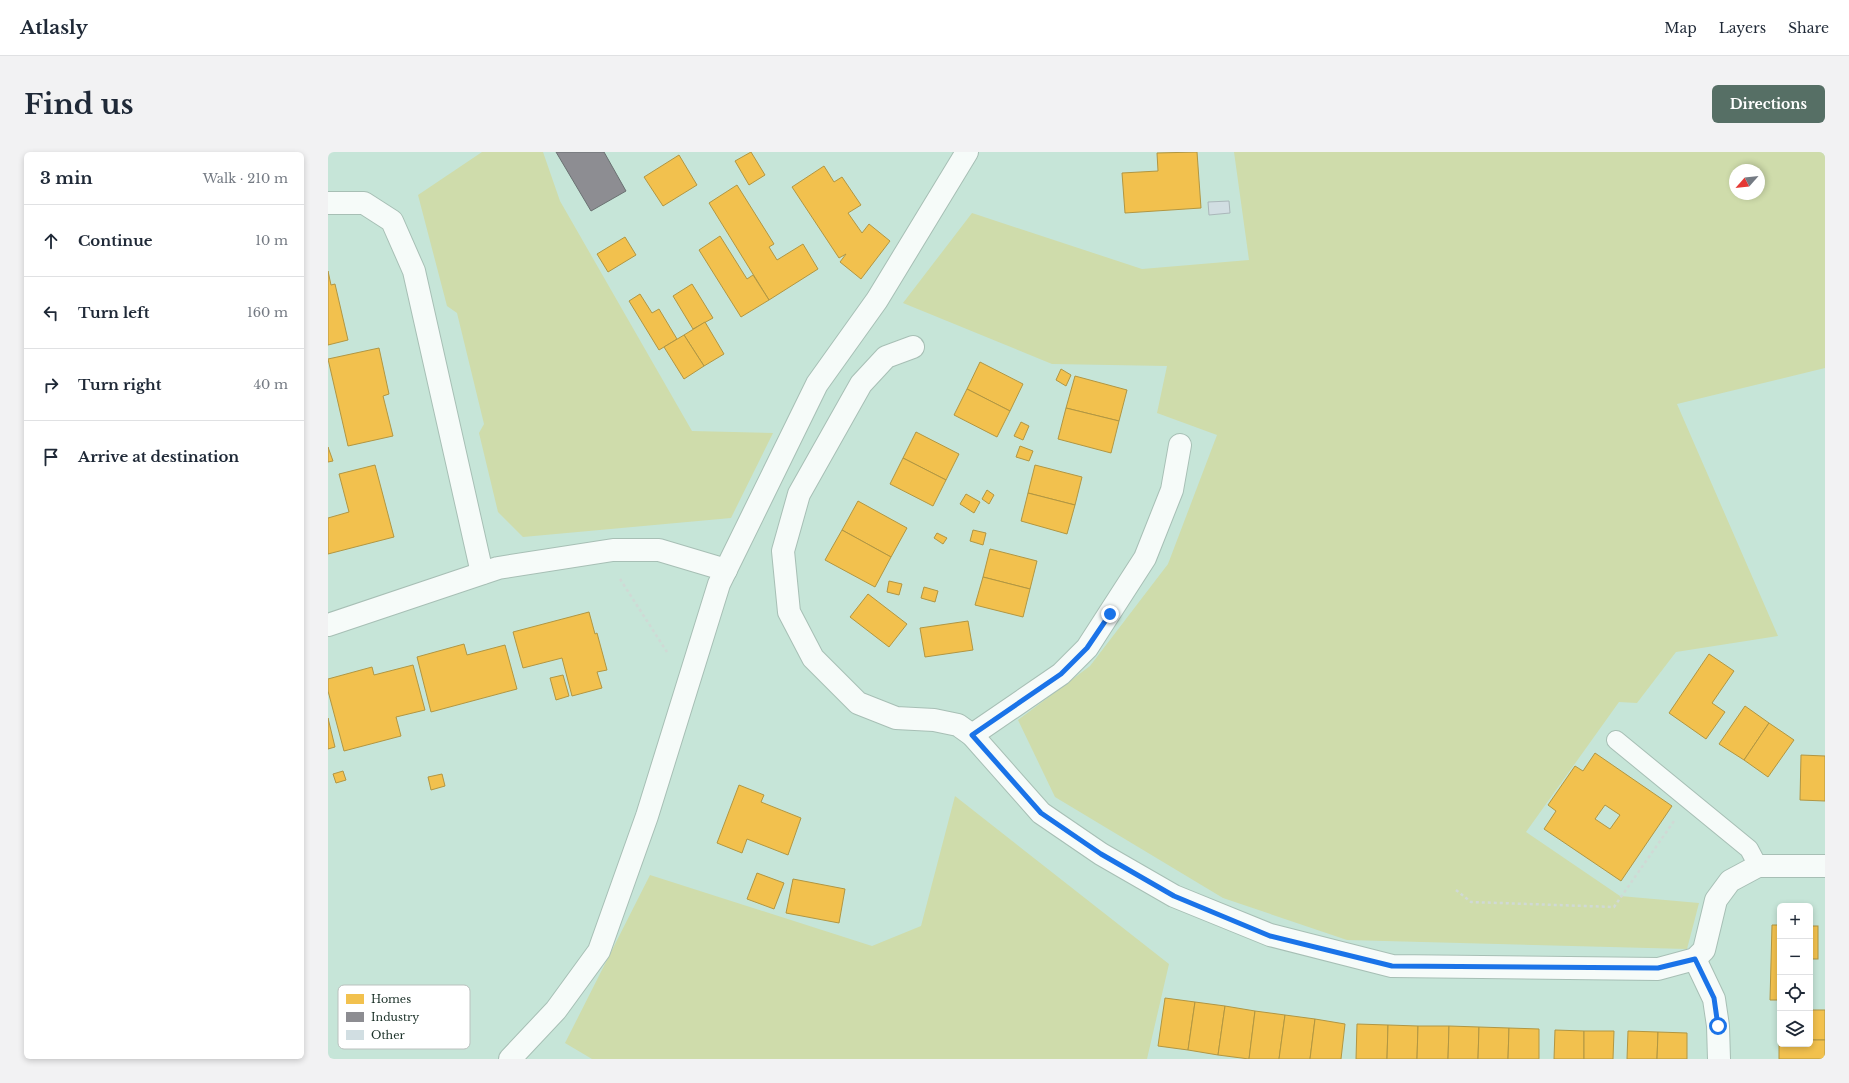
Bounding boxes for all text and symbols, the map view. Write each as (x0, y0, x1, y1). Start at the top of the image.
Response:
text: Atlasly (20, 16, 88, 39)
text: Map (1664, 19, 1697, 37)
text: Layers (1719, 19, 1766, 37)
text: Share (1788, 19, 1829, 37)
button: Directions (1712, 85, 1825, 123)
text: Find us (24, 87, 134, 122)
north arrow (1729, 164, 1765, 200)
text: 3 min (40, 168, 93, 189)
text: Walk · 210 m (203, 170, 288, 187)
icon: ahead (40, 230, 62, 252)
text: Continue (78, 231, 153, 250)
text: 10 m (255, 232, 288, 249)
icon: left (40, 302, 62, 324)
text: Turn left (78, 303, 149, 322)
text: 160 m (247, 304, 288, 321)
icon: right (40, 374, 62, 396)
text: Turn right (78, 375, 161, 394)
text: 40 m (253, 376, 288, 393)
icon: arrive (40, 446, 62, 468)
text: Arrive at destination (78, 447, 239, 466)
route end (1101, 605, 1119, 623)
map controls (1777, 903, 1813, 1047)
button: + (1777, 903, 1813, 939)
button: − (1777, 939, 1813, 975)
button: locate (1777, 975, 1813, 1011)
legend (338, 985, 470, 1049)
text: Homes (371, 992, 411, 1006)
text: Industry (371, 1010, 419, 1024)
button: layers (1777, 1011, 1813, 1047)
route start (1709, 1017, 1727, 1035)
text: Other (371, 1028, 405, 1042)

